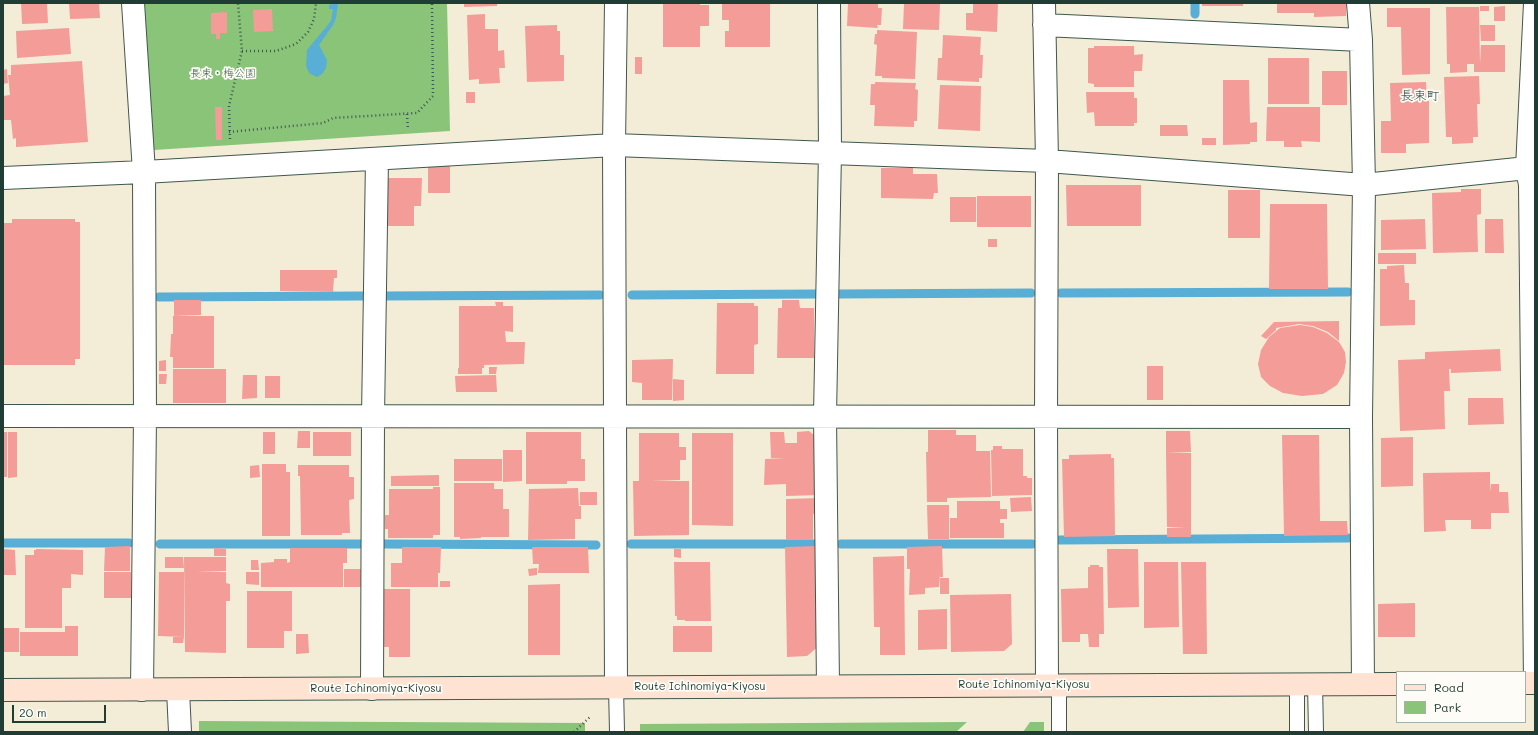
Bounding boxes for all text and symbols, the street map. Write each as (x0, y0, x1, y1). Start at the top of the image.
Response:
park label: 長束・梅公園 (190, 67, 256, 81)
district label: 長束町 (1401, 88, 1439, 104)
legend (1396, 671, 1526, 723)
street label: Route Ichinomiya-Kiyosu (958, 678, 1090, 692)
text: Road (1434, 679, 1464, 695)
street label: Route Ichinomiya-Kiyosu (634, 680, 766, 694)
street label: Route Ichinomiya-Kiyosu (310, 682, 442, 696)
scale bar (14, 697, 108, 723)
text: Park (1434, 699, 1461, 715)
text: 20 m (19, 704, 47, 720)

